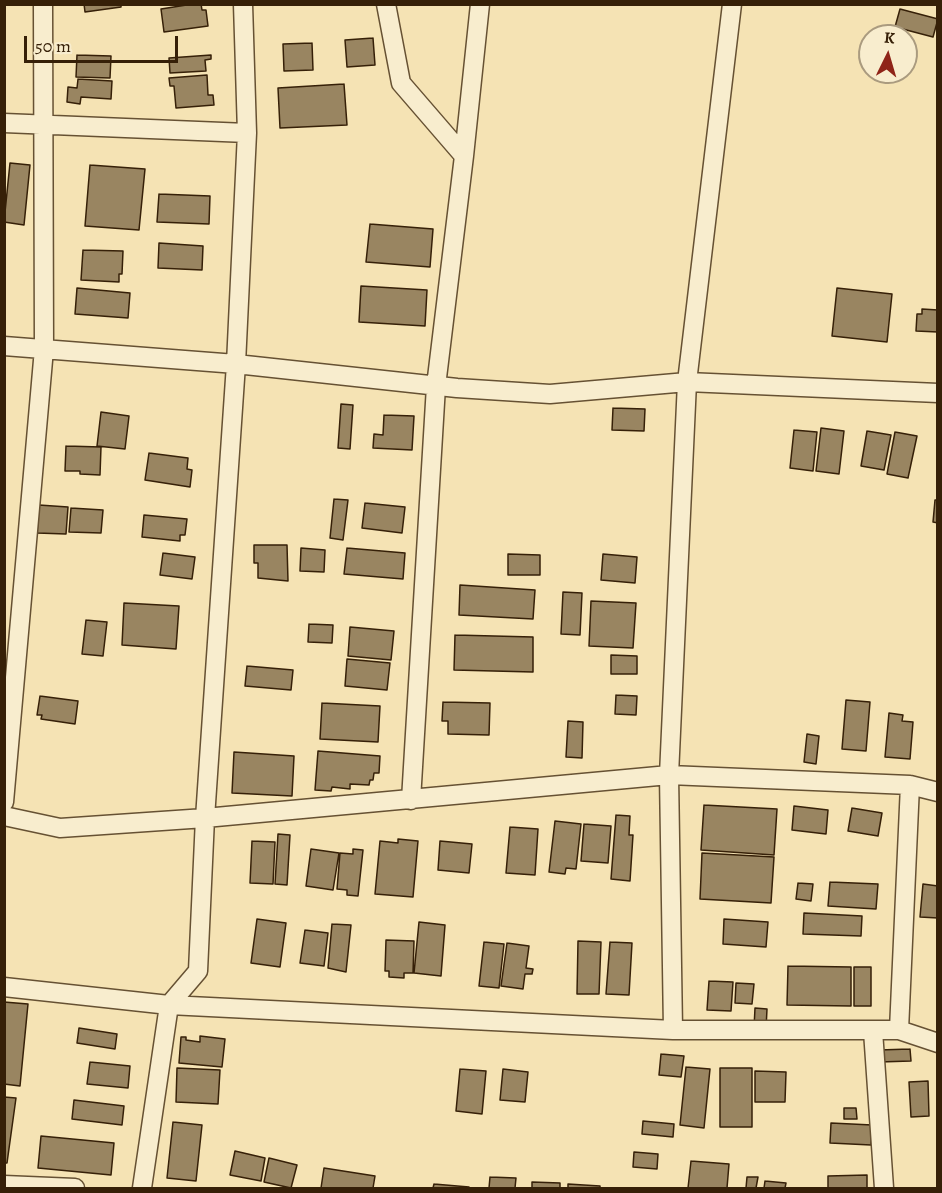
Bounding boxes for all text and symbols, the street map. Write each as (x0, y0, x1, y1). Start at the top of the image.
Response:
scale bar (27, 24, 182, 62)
north arrow (858, 24, 918, 84)
text: K (883, 27, 896, 49)
text: 50 m (35, 34, 71, 58)

